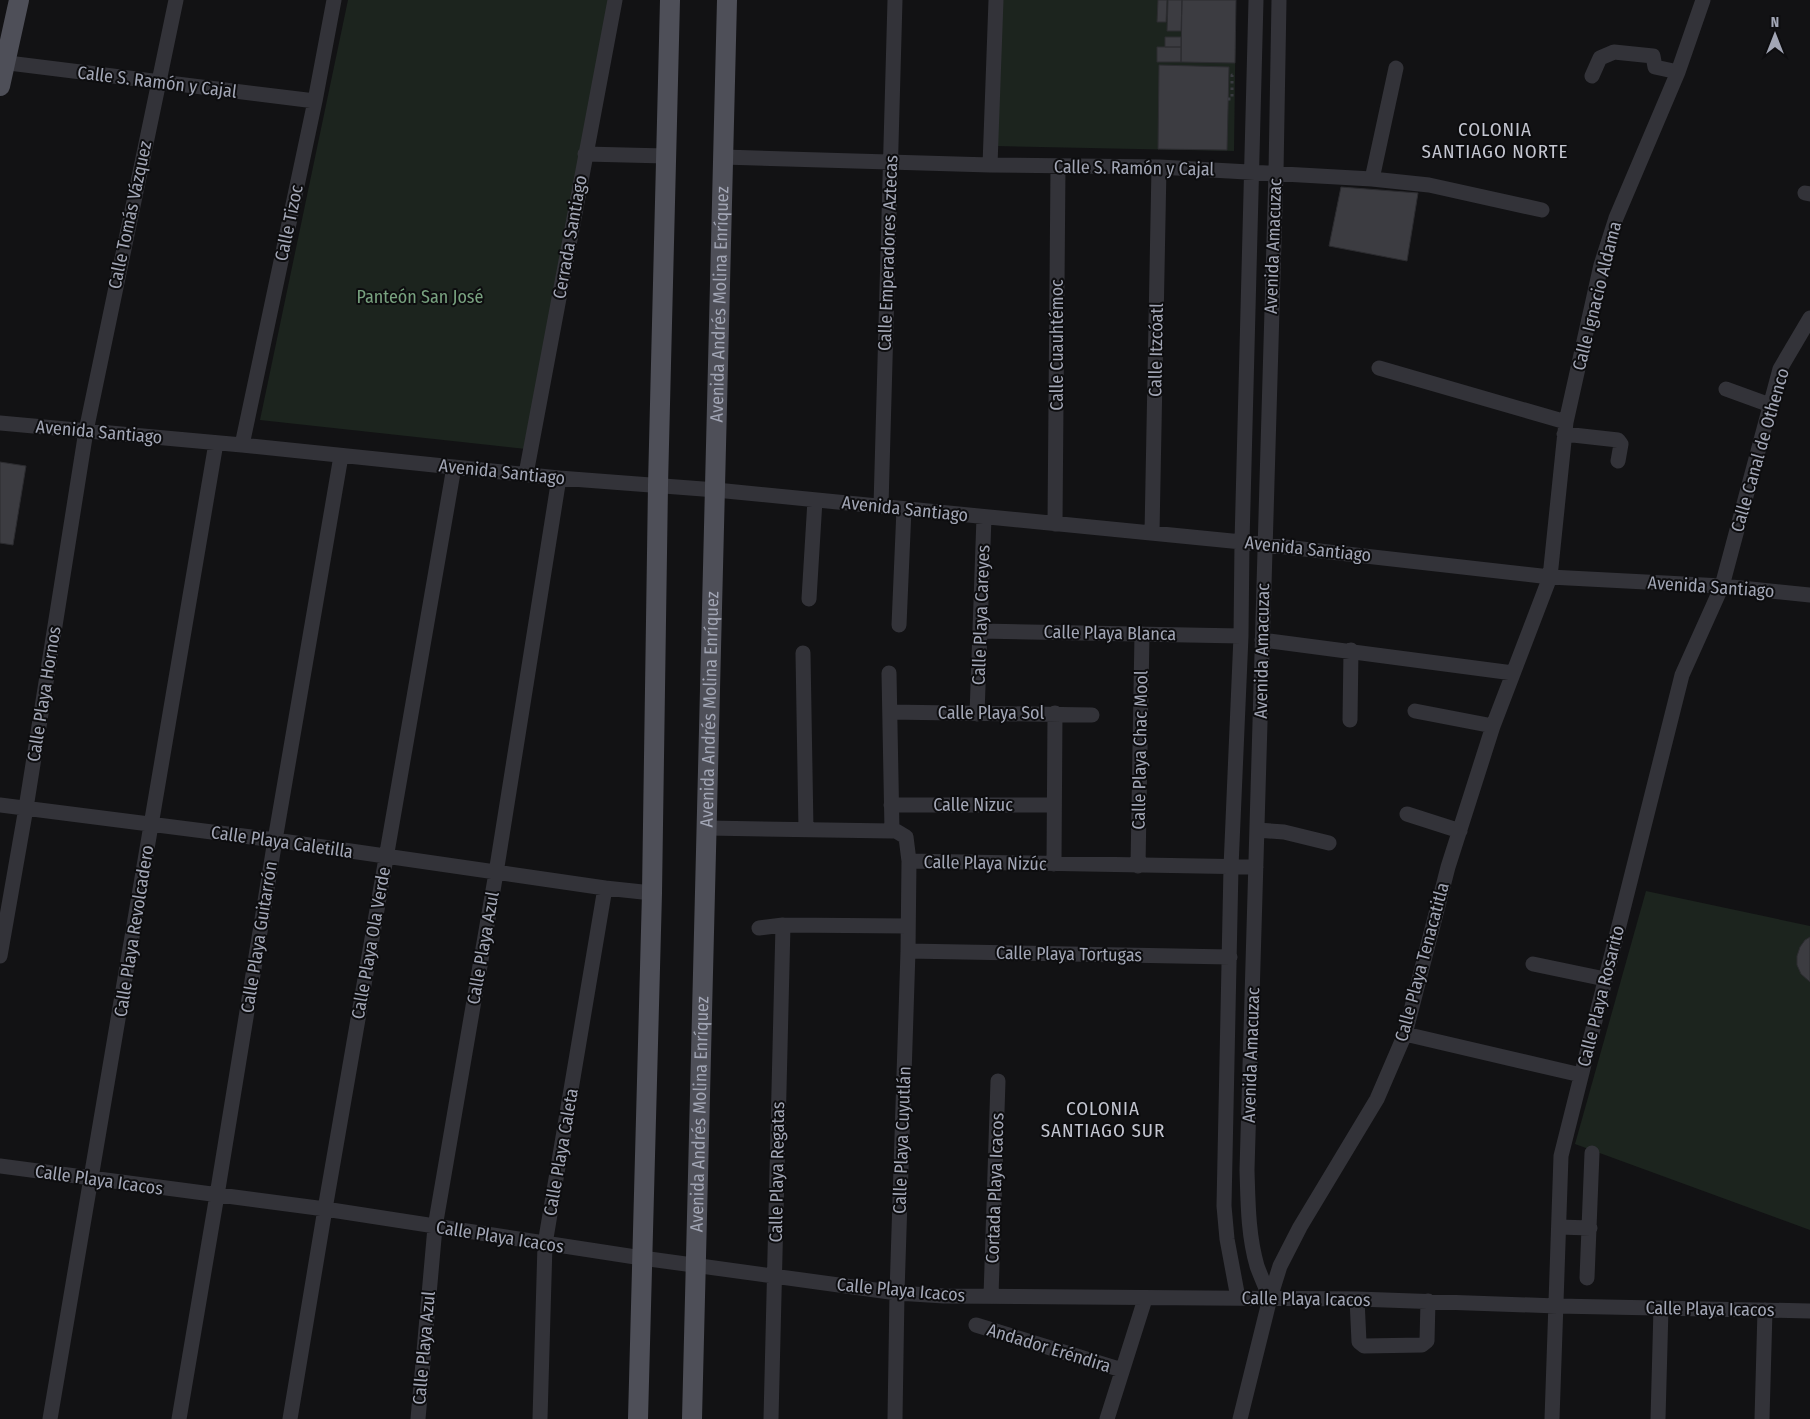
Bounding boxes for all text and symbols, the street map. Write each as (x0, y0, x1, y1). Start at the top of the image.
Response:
north arrow (1750, 10, 1800, 60)
text: N (1771, 14, 1779, 31)
street label: Calle S. Ramón y Cajal (76, 61, 238, 103)
district label: COLONIA SANTIAGO NORTE (1422, 118, 1568, 163)
street label: Calle Tomás Vázquez (104, 139, 156, 291)
street label: Calle Emperadores Aztecas (874, 154, 902, 351)
street label: Calle S. Ramón y Cajal (1054, 156, 1215, 180)
street label: Cerrada Santiago (548, 173, 592, 301)
street label: Avenida Amacuzac (1260, 178, 1286, 314)
street label: Calle Tizoc (270, 183, 308, 263)
street label: Avenida Andrés Molina Enríquez (706, 186, 733, 423)
street label: Calle Ignacio Aldama (1568, 219, 1626, 373)
street label: Calle Cuauhtémoc (1046, 279, 1068, 411)
park label: Panteón San José (357, 286, 484, 308)
street label: Calle Itzcóatl (1144, 303, 1168, 397)
street label: Calle Canal de Othenco (1726, 365, 1794, 535)
street label: Avenida Santiago (35, 416, 163, 448)
street label: Avenida Santiago (438, 454, 566, 490)
street label: Avenida Santiago (841, 491, 969, 527)
street label: Avenida Santiago (1244, 531, 1372, 567)
street label: Calle Playa Careyes (968, 544, 994, 686)
street label: Avenida Santiago (1647, 572, 1775, 602)
street label: Avenida Amacuzac (1250, 583, 1274, 719)
street label: Avenida Andrés Molina Enríquez (696, 591, 723, 827)
street label: Calle Playa Blanca (1044, 621, 1177, 645)
street label: Calle Playa Hornos (22, 624, 66, 763)
street label: Calle Playa Chac Mool (1128, 670, 1152, 830)
street label: Calle Playa Sol (938, 702, 1045, 724)
street label: Calle Nizuc (933, 794, 1013, 816)
street label: Calle Playa Caletilla (210, 821, 355, 863)
street label: Calle Playa Revolcadero (110, 843, 158, 1019)
street label: Calle Playa Nizúc (923, 851, 1047, 875)
street label: Calle Playa Guitarrón (236, 860, 282, 1014)
street label: Calle Playa Ola Verde (347, 865, 395, 1021)
street label: Calle Playa Tenacatitla (1390, 880, 1454, 1044)
street label: Calle Playa Azul (462, 890, 504, 1006)
street label: Calle Playa Rosarito (1573, 923, 1629, 1069)
street label: Calle Playa Tortugas (996, 942, 1143, 966)
street label: Avenida Amacuzac (1238, 987, 1264, 1123)
street label: Avenida Andrés Molina Enríquez (686, 996, 713, 1232)
street label: Calle Playa Cuyutlán (888, 1066, 916, 1214)
street label: Calle Playa Caleta (539, 1086, 583, 1218)
district label: COLONIA SANTIAGO SUR (1041, 1097, 1165, 1142)
street label: Calle Playa Regatas (765, 1101, 789, 1243)
street label: Cortada Playa Icacos (981, 1112, 1009, 1264)
street label: Calle Playa Icacos (34, 1160, 165, 1200)
street label: Calle Playa Icacos (435, 1216, 566, 1258)
street label: Calle Playa Icacos (836, 1273, 967, 1307)
street label: Calle Playa Icacos (1241, 1287, 1371, 1311)
street label: Calle Playa Azul (408, 1290, 440, 1406)
street label: Calle Playa Icacos (1645, 1297, 1775, 1321)
street label: Andador Eréndira (984, 1319, 1114, 1377)

